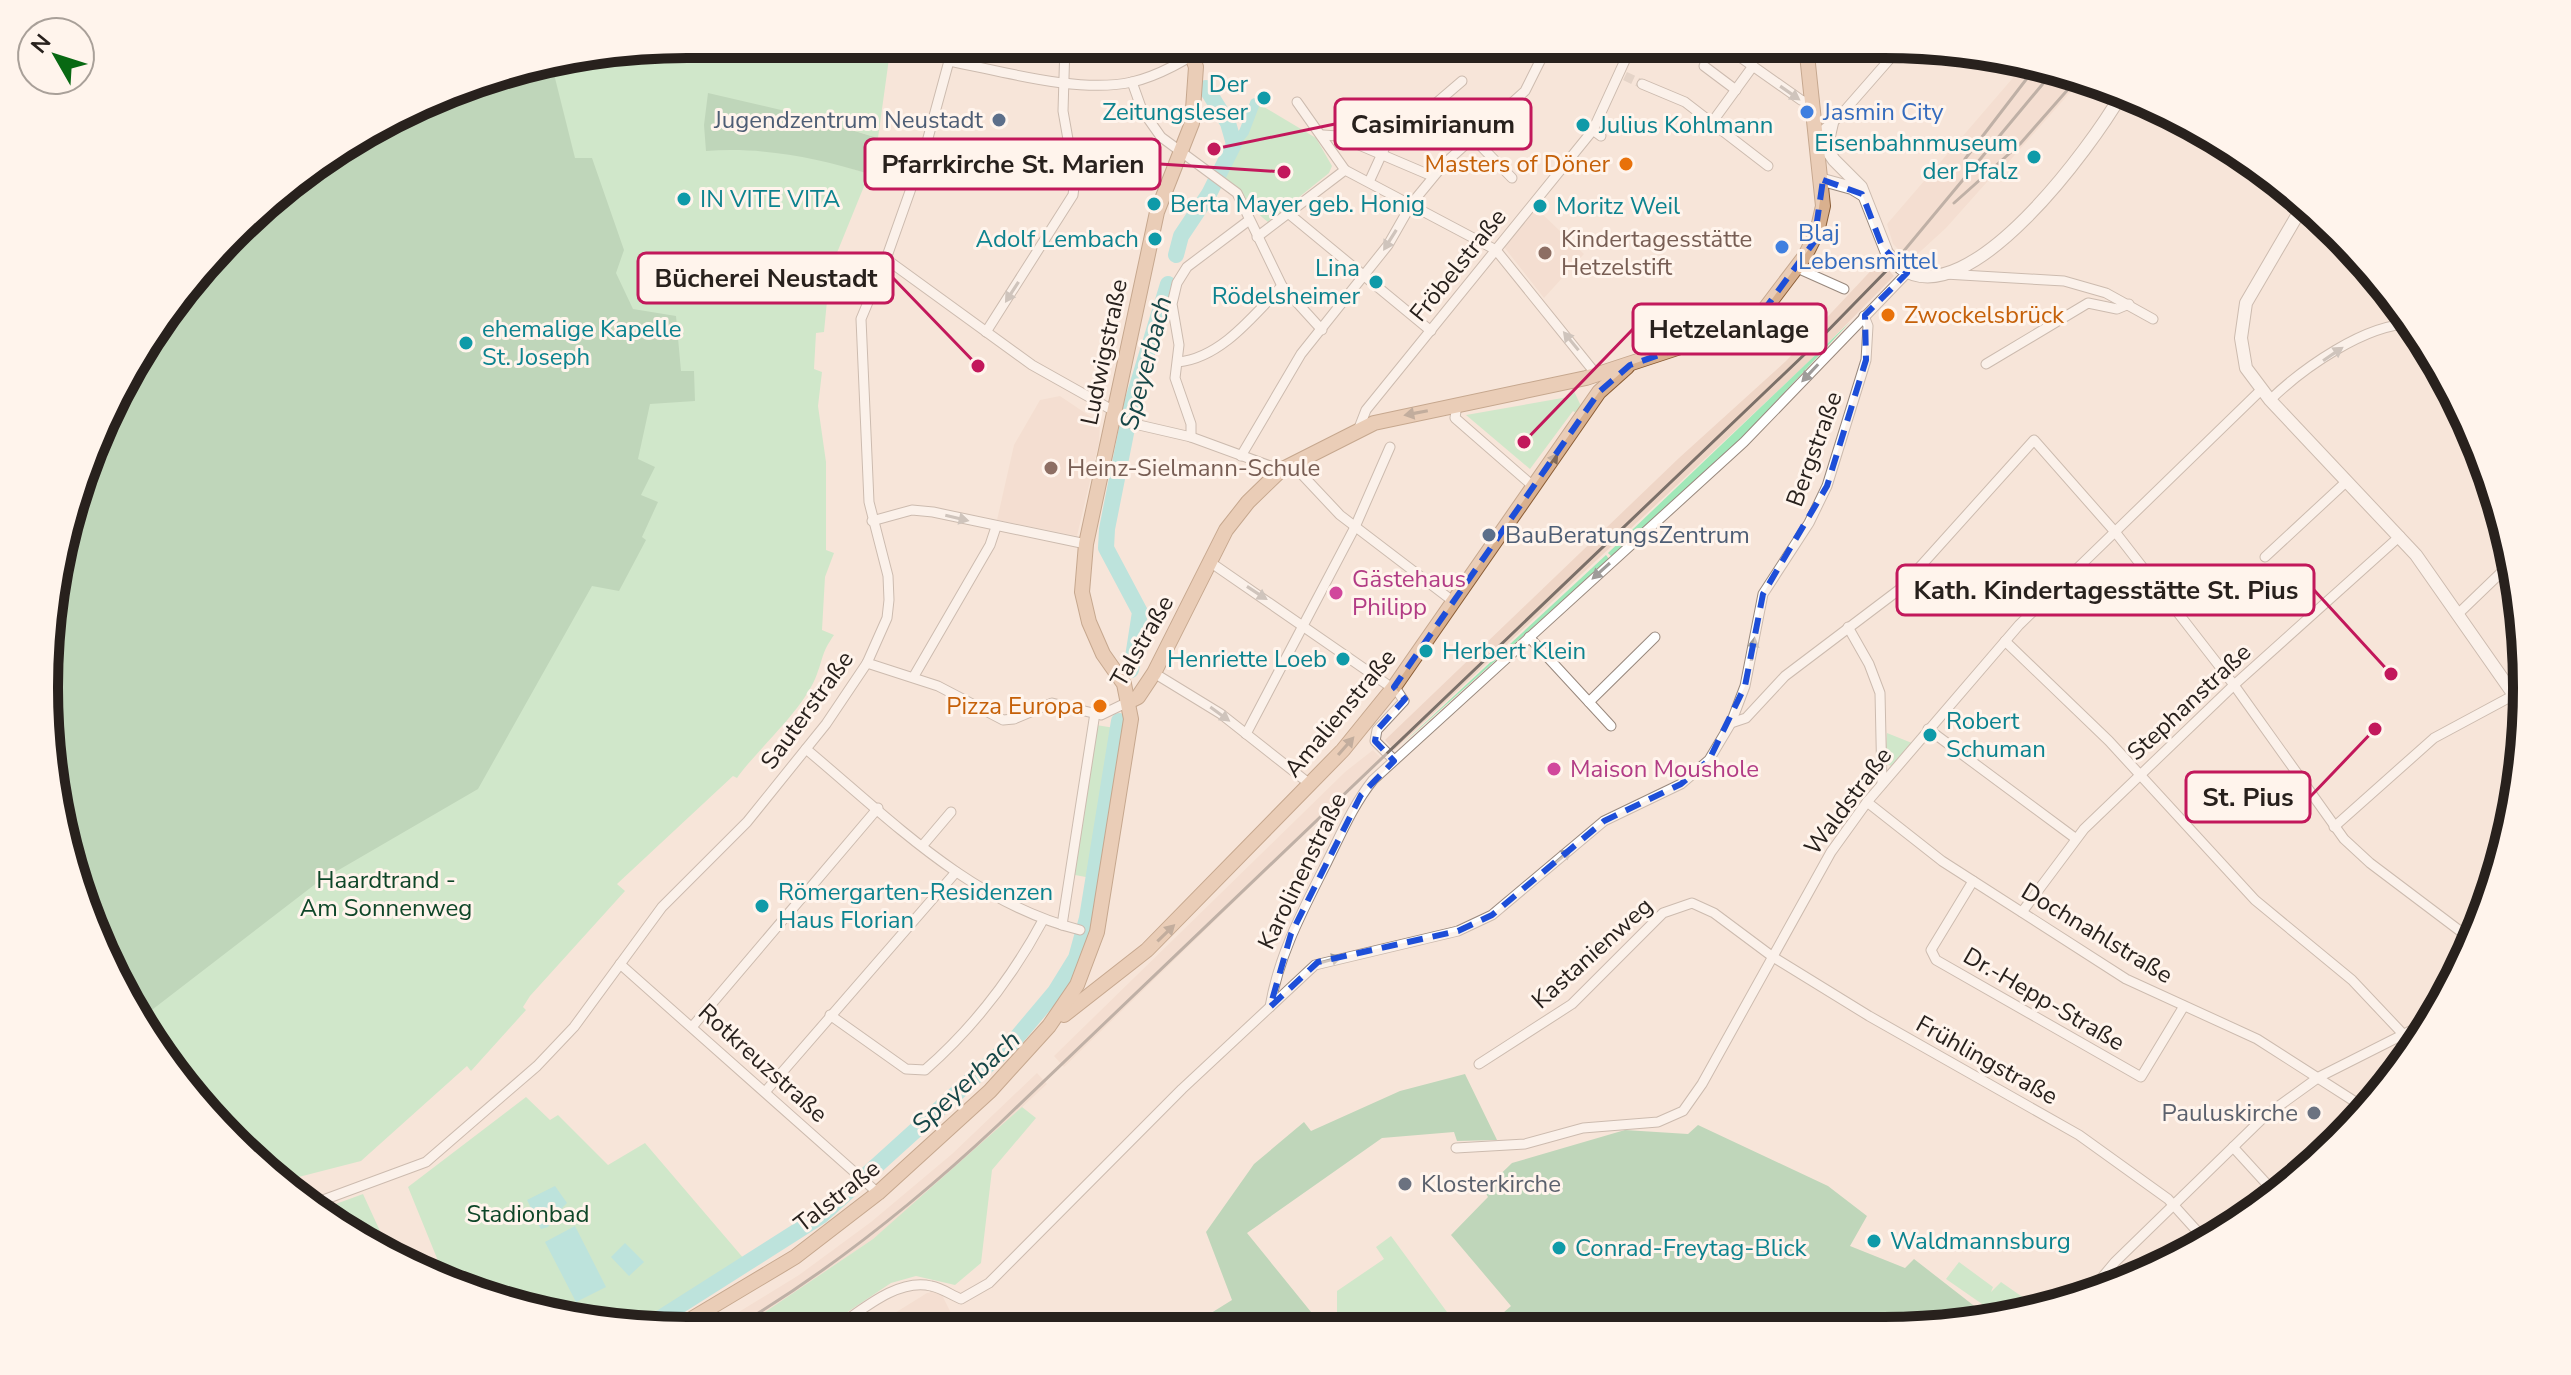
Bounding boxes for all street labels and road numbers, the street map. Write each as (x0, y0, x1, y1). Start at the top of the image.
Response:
street label: Fröbelstraße (1402, 202, 1514, 328)
street label: Ludwigstraße (1073, 276, 1135, 428)
street label: Bergstraße (1778, 387, 1850, 511)
street label: Talstraße (1103, 589, 1181, 693)
street label: Stephanstraße (2120, 636, 2258, 768)
street label: Amalienstraße (1277, 642, 1403, 784)
street label: Sauterstraße (753, 644, 861, 776)
street label: Waldstraße (1797, 741, 1899, 861)
street label: Karolinenstraße (1250, 787, 1354, 955)
street label: Dochnahlstraße (2015, 875, 2179, 991)
street label: Kastanienweg (1525, 890, 1659, 1016)
street label: Dr.-Hepp-Straße (1957, 940, 2131, 1058)
street label: Rotkreuzstraße (691, 996, 835, 1130)
street label: Frühlingstraße (1910, 1008, 2064, 1112)
street label: Talstraße (787, 1152, 887, 1240)

